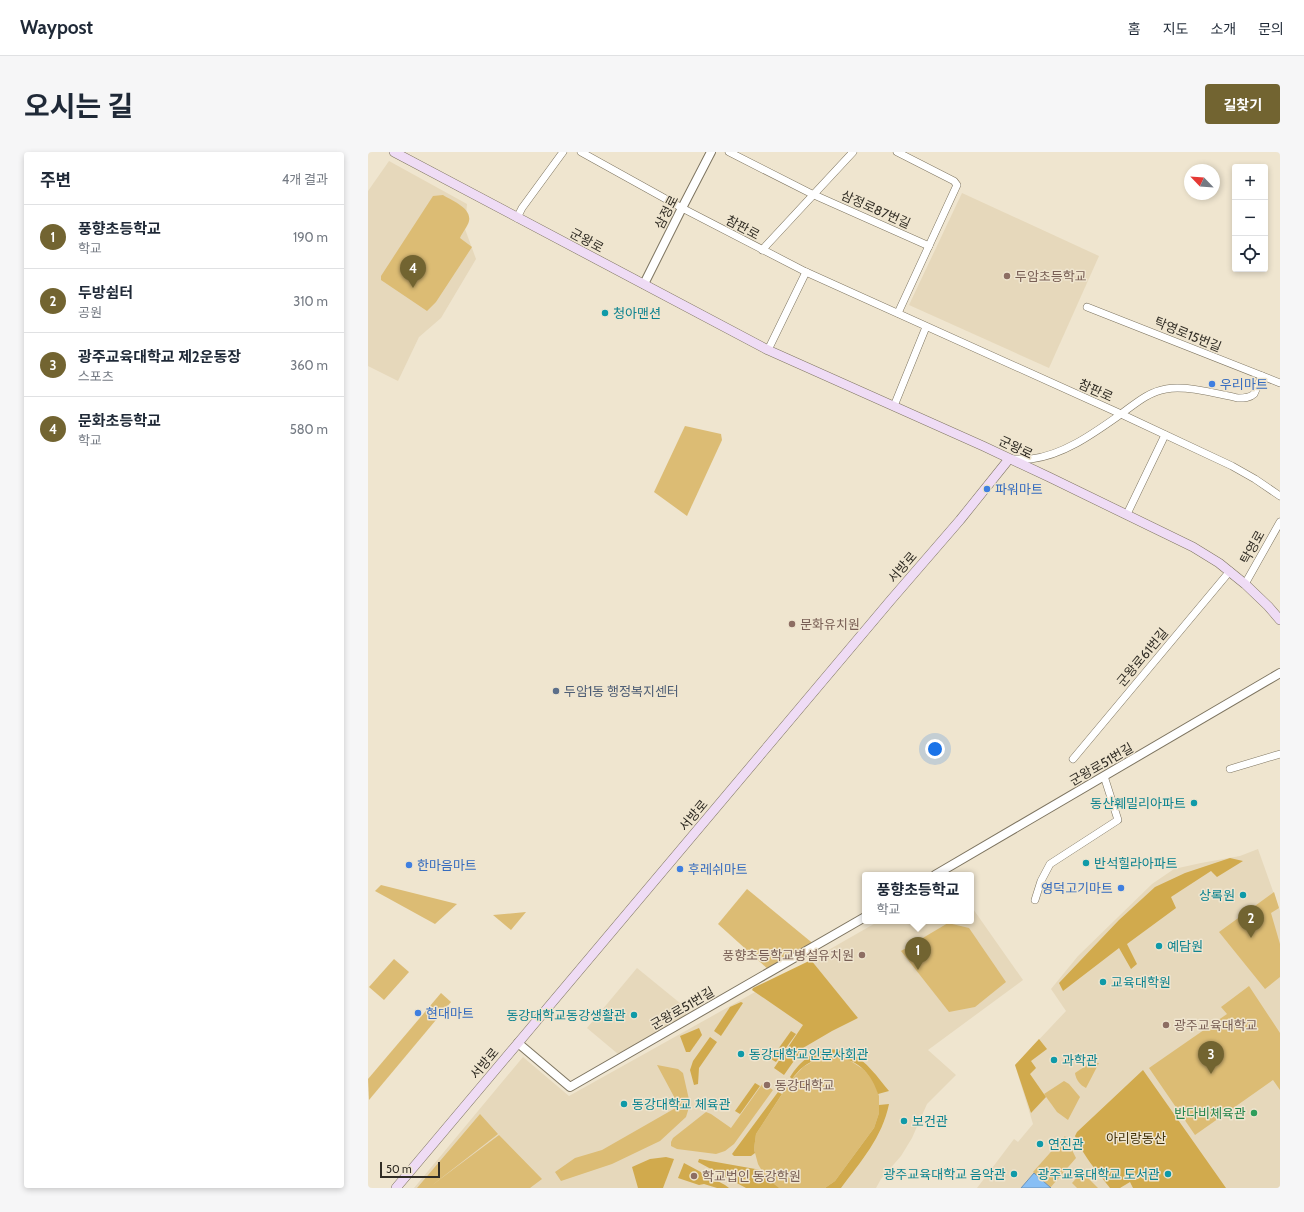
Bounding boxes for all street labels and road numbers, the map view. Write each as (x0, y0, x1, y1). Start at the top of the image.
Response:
street label: 삼정로87번길 (839, 187, 913, 231)
street label: 삼정로 (651, 192, 681, 232)
street label: 참판로 (723, 212, 763, 243)
street label: 군왕로 (567, 225, 607, 256)
street label: 탁영로15번길 (1152, 313, 1224, 355)
street label: 참판로 (1076, 375, 1116, 405)
street label: 군왕로 (996, 432, 1036, 462)
street label: 탁영로 (1236, 527, 1268, 567)
street label: 서방로 (884, 548, 920, 586)
street label: 군왕로61번길 (1113, 625, 1171, 689)
street label: 군왕로51번길 (1066, 739, 1136, 789)
street label: 서방로 (675, 796, 711, 834)
street label: 군왕로51번길 (647, 983, 717, 1033)
street label: 서방로 (466, 1044, 502, 1082)

